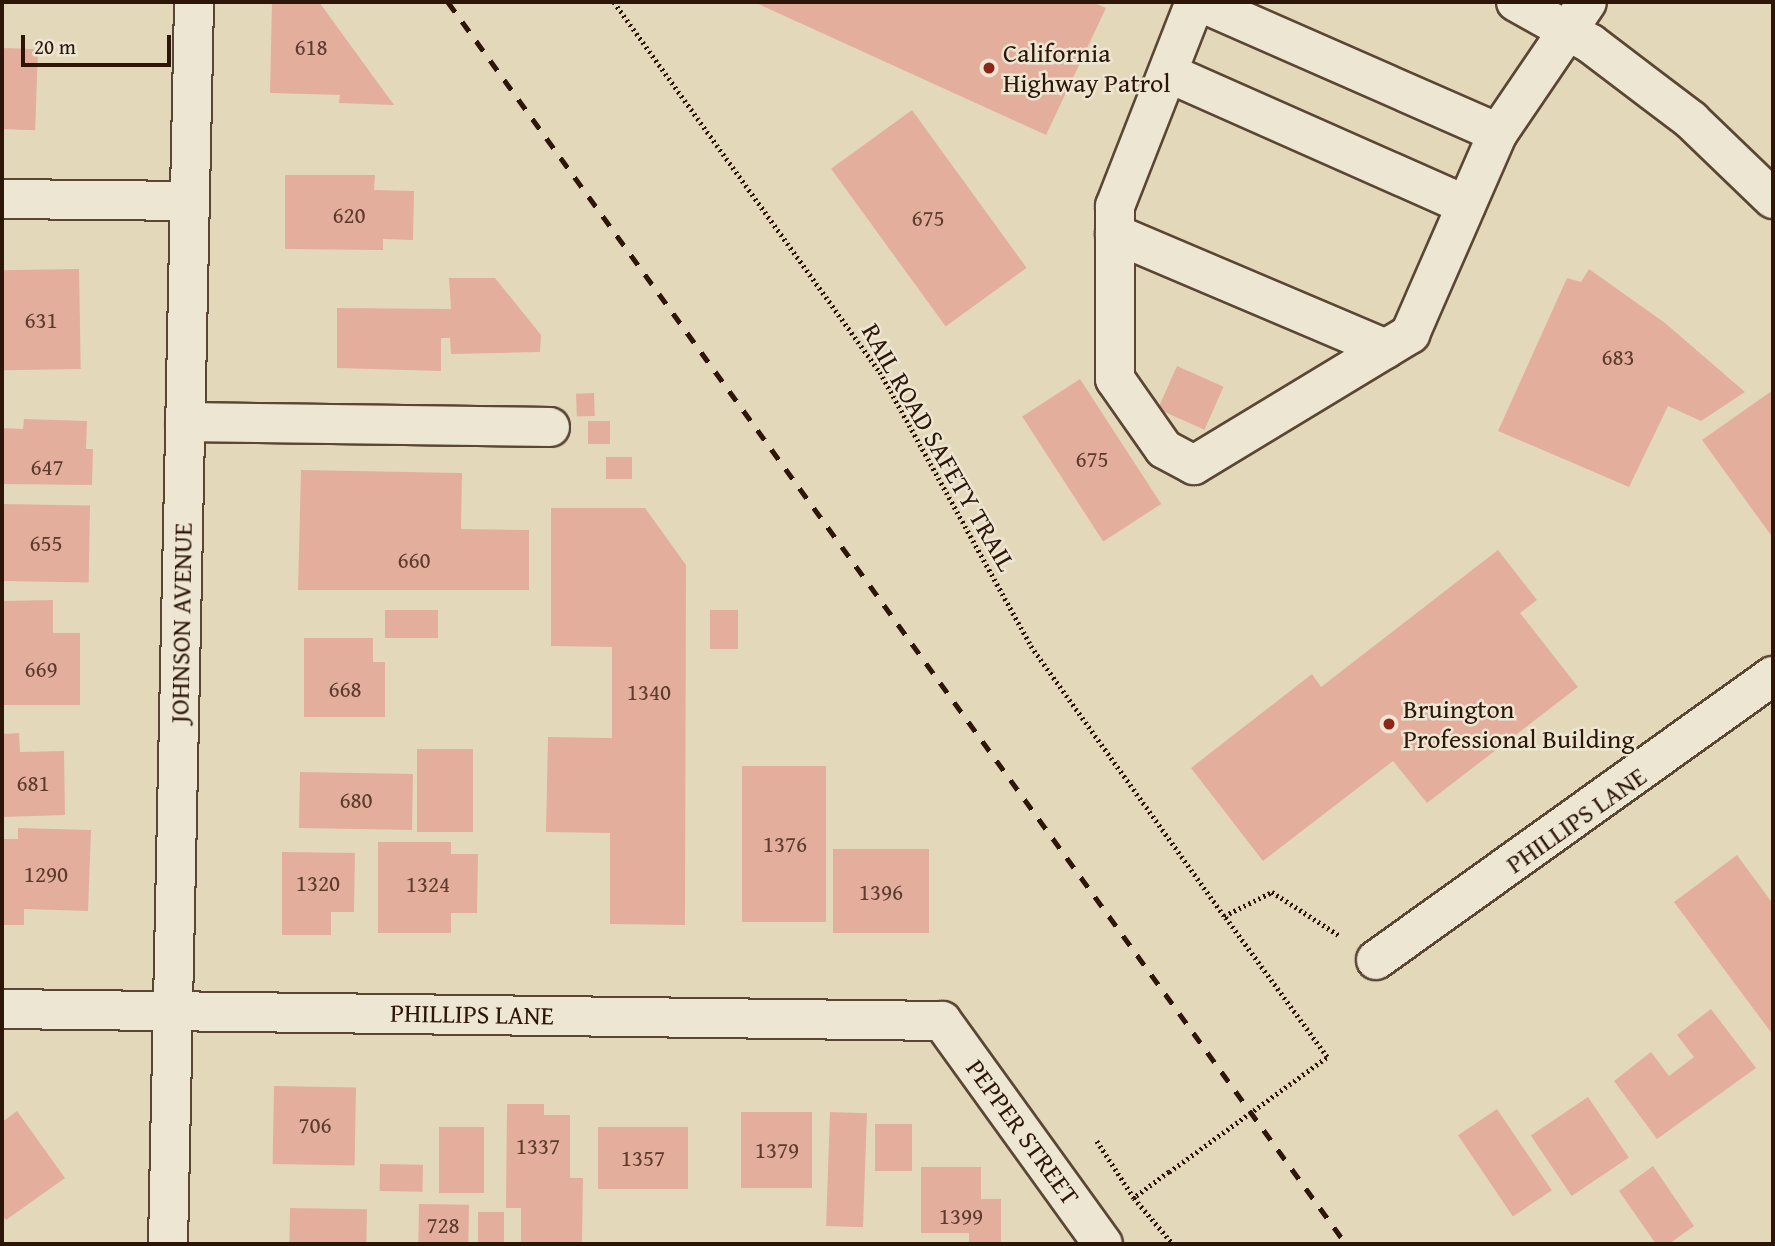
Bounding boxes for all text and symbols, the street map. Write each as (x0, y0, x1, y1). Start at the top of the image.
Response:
scale bar (24, 21, 175, 65)
text: 20 m (34, 31, 76, 62)
house number: 618 (294, 33, 328, 61)
place label: California Highway Patrol (1003, 37, 1170, 98)
marker: California Highway Patrol (981, 60, 997, 76)
house number: 620 (332, 201, 366, 229)
house number: 675 (911, 204, 945, 232)
house number: 631 (24, 306, 58, 334)
street label: RAIL ROAD SAFETY TRAIL (855, 318, 1023, 576)
house number: 683 (1601, 343, 1635, 371)
house number: 675 (1075, 445, 1109, 473)
house number: 647 (30, 453, 64, 481)
street label: JOHNSON AVENUE (164, 522, 198, 724)
house number: 655 (29, 529, 63, 557)
house number: 660 (397, 546, 431, 574)
house number: 669 (24, 655, 58, 683)
house number: 668 (328, 675, 362, 703)
house number: 1340 (627, 678, 671, 706)
place label: Bruington Professional Building (1403, 693, 1634, 754)
marker: Bruington Professional Building (1381, 716, 1397, 732)
street label: PHILLIPS LANE (1500, 760, 1652, 880)
house number: 681 (16, 769, 50, 797)
house number: 680 (339, 786, 373, 814)
house number: 1376 (763, 830, 807, 858)
house number: 1290 (24, 860, 68, 888)
house number: 1320 (296, 869, 340, 897)
house number: 1324 (406, 870, 450, 898)
house number: 1396 (859, 878, 903, 906)
street label: PHILLIPS LANE (390, 997, 554, 1031)
street label: PEPPER STREET (960, 1053, 1086, 1211)
house number: 706 (298, 1111, 332, 1139)
house number: 1337 (516, 1132, 560, 1160)
house number: 1379 (755, 1136, 799, 1164)
house number: 1357 (621, 1144, 665, 1172)
house number: 1399 (939, 1202, 983, 1230)
house number: 728 (426, 1211, 460, 1239)

